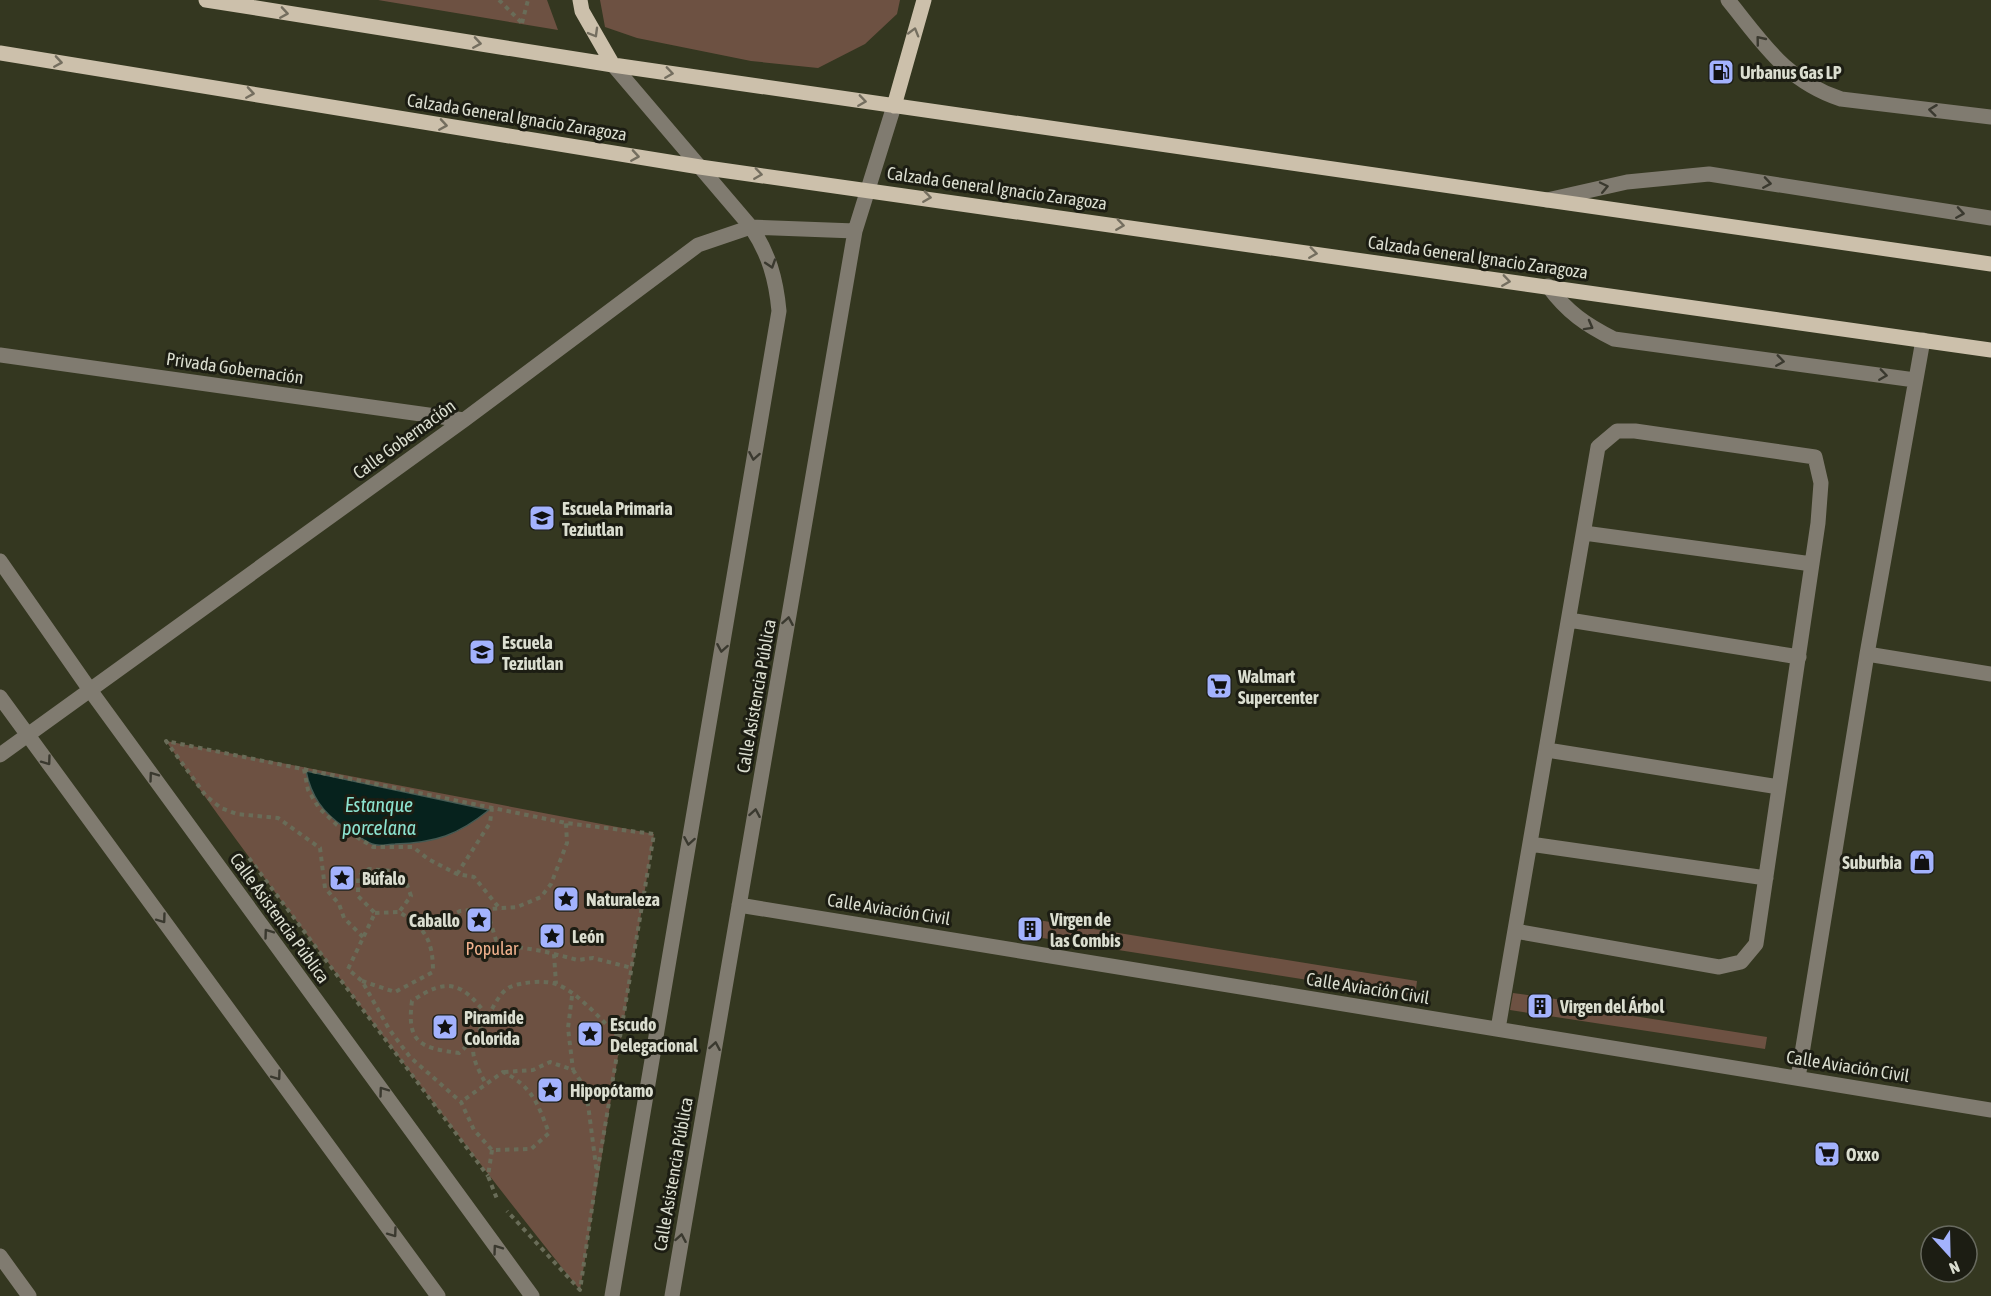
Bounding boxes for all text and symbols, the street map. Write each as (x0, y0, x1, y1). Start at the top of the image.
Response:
one-way arrow (280, 6, 289, 18)
one-way arrow (587, 27, 599, 37)
one-way arrow (907, 27, 919, 38)
one-way arrow (1757, 36, 1768, 47)
one-way arrow (472, 37, 481, 49)
one-way arrow (52, 55, 62, 68)
fuel station icon: Urbanus Gas LP (1706, 57, 1736, 87)
place label: Urbanus Gas LP (1740, 62, 1842, 83)
one-way arrow (665, 67, 674, 79)
one-way arrow (246, 87, 255, 99)
street label: Calzada General Ignacio Zaragoza (406, 89, 628, 145)
one-way arrow (858, 95, 867, 107)
one-way arrow (1928, 105, 1937, 117)
one-way arrow (438, 118, 447, 130)
one-way arrow (630, 149, 640, 162)
street label: Calzada General Ignacio Zaragoza (886, 162, 1108, 214)
one-way arrow (754, 168, 763, 180)
one-way arrow (1763, 177, 1772, 189)
one-way arrow (1599, 182, 1609, 195)
one-way arrow (923, 191, 932, 203)
one-way arrow (1955, 207, 1964, 219)
one-way arrow (1116, 219, 1125, 231)
street label: Calzada General Ignacio Zaragoza (1367, 231, 1589, 283)
one-way arrow (1309, 246, 1318, 258)
one-way arrow (763, 258, 776, 269)
one-way arrow (1502, 274, 1511, 286)
one-way arrow (1583, 319, 1594, 330)
street label: Privada Gobernación (165, 348, 305, 388)
one-way arrow (1775, 354, 1785, 366)
one-way arrow (1879, 369, 1888, 381)
street label: Calle Gobernación (349, 395, 459, 483)
one-way arrow (749, 452, 761, 461)
place label: Escuela Primaria Teziutlan (562, 498, 673, 540)
school or university icon: Escuela Primaria Teziutlan (527, 503, 557, 533)
one-way arrow (782, 616, 794, 625)
street label: Calle Asistencia Pública (732, 618, 780, 774)
place label: Escuela Teziutlan (502, 632, 564, 674)
school or university icon: Escuela Teziutlan (467, 637, 497, 667)
one-way arrow (716, 644, 728, 653)
place label: Walmart Supercenter (1237, 666, 1319, 708)
supermarket icon: Walmart Supercenter (1204, 671, 1234, 701)
one-way arrow (40, 755, 51, 766)
one-way arrow (149, 771, 160, 782)
water label: Estanque porcelana (342, 793, 416, 839)
one-way arrow (749, 808, 761, 817)
one-way arrow (683, 835, 696, 845)
shop icon: Suburbia (1907, 847, 1937, 877)
street label: Calle Asistencia Pública (226, 849, 334, 987)
place label: Suburbia (1842, 852, 1902, 873)
place icon: Búfalo (327, 863, 357, 893)
place label: Búfalo (362, 868, 406, 889)
place icon: Naturaleza (551, 884, 581, 914)
place label: Naturaleza (586, 889, 660, 910)
street label: Calle Aviación Civil (826, 889, 952, 929)
place icon: Caballo (464, 905, 494, 935)
place label: Virgen de las Combis (1049, 909, 1121, 951)
place label: Caballo (409, 910, 460, 931)
one-way arrow (155, 912, 166, 923)
building icon: Virgen de las Combis (1015, 914, 1045, 944)
place icon: León (537, 921, 567, 951)
place label: León (572, 926, 605, 947)
one-way arrow (264, 929, 275, 940)
park label: Popular (466, 938, 519, 959)
street label: Calle Aviación Civil (1305, 968, 1431, 1008)
building icon: Virgen del Árbol (1525, 991, 1555, 1021)
place label: Virgen del Árbol (1559, 996, 1665, 1017)
place label: Piramide Colorida (464, 1007, 524, 1049)
place icon: Piramide Colorida (430, 1012, 460, 1042)
place label: Escudo Delegacional (610, 1014, 698, 1056)
place icon: Escudo Delegacional (575, 1019, 605, 1049)
one-way arrow (708, 1042, 720, 1051)
street label: Calle Aviación Civil (1785, 1046, 1911, 1086)
one-way arrow (270, 1070, 281, 1081)
place icon: Hipopótamo (535, 1075, 565, 1105)
place label: Hipopótamo (570, 1080, 654, 1101)
one-way arrow (379, 1087, 390, 1098)
street label: Calle Asistencia Pública (649, 1096, 697, 1252)
supermarket icon: Oxxo (1812, 1139, 1842, 1169)
place label: Oxxo (1846, 1144, 1879, 1165)
north arrow (1919, 1224, 1979, 1284)
one-way arrow (385, 1227, 396, 1238)
one-way arrow (675, 1234, 687, 1243)
one-way arrow (494, 1244, 505, 1255)
text: N (1947, 1258, 1962, 1278)

